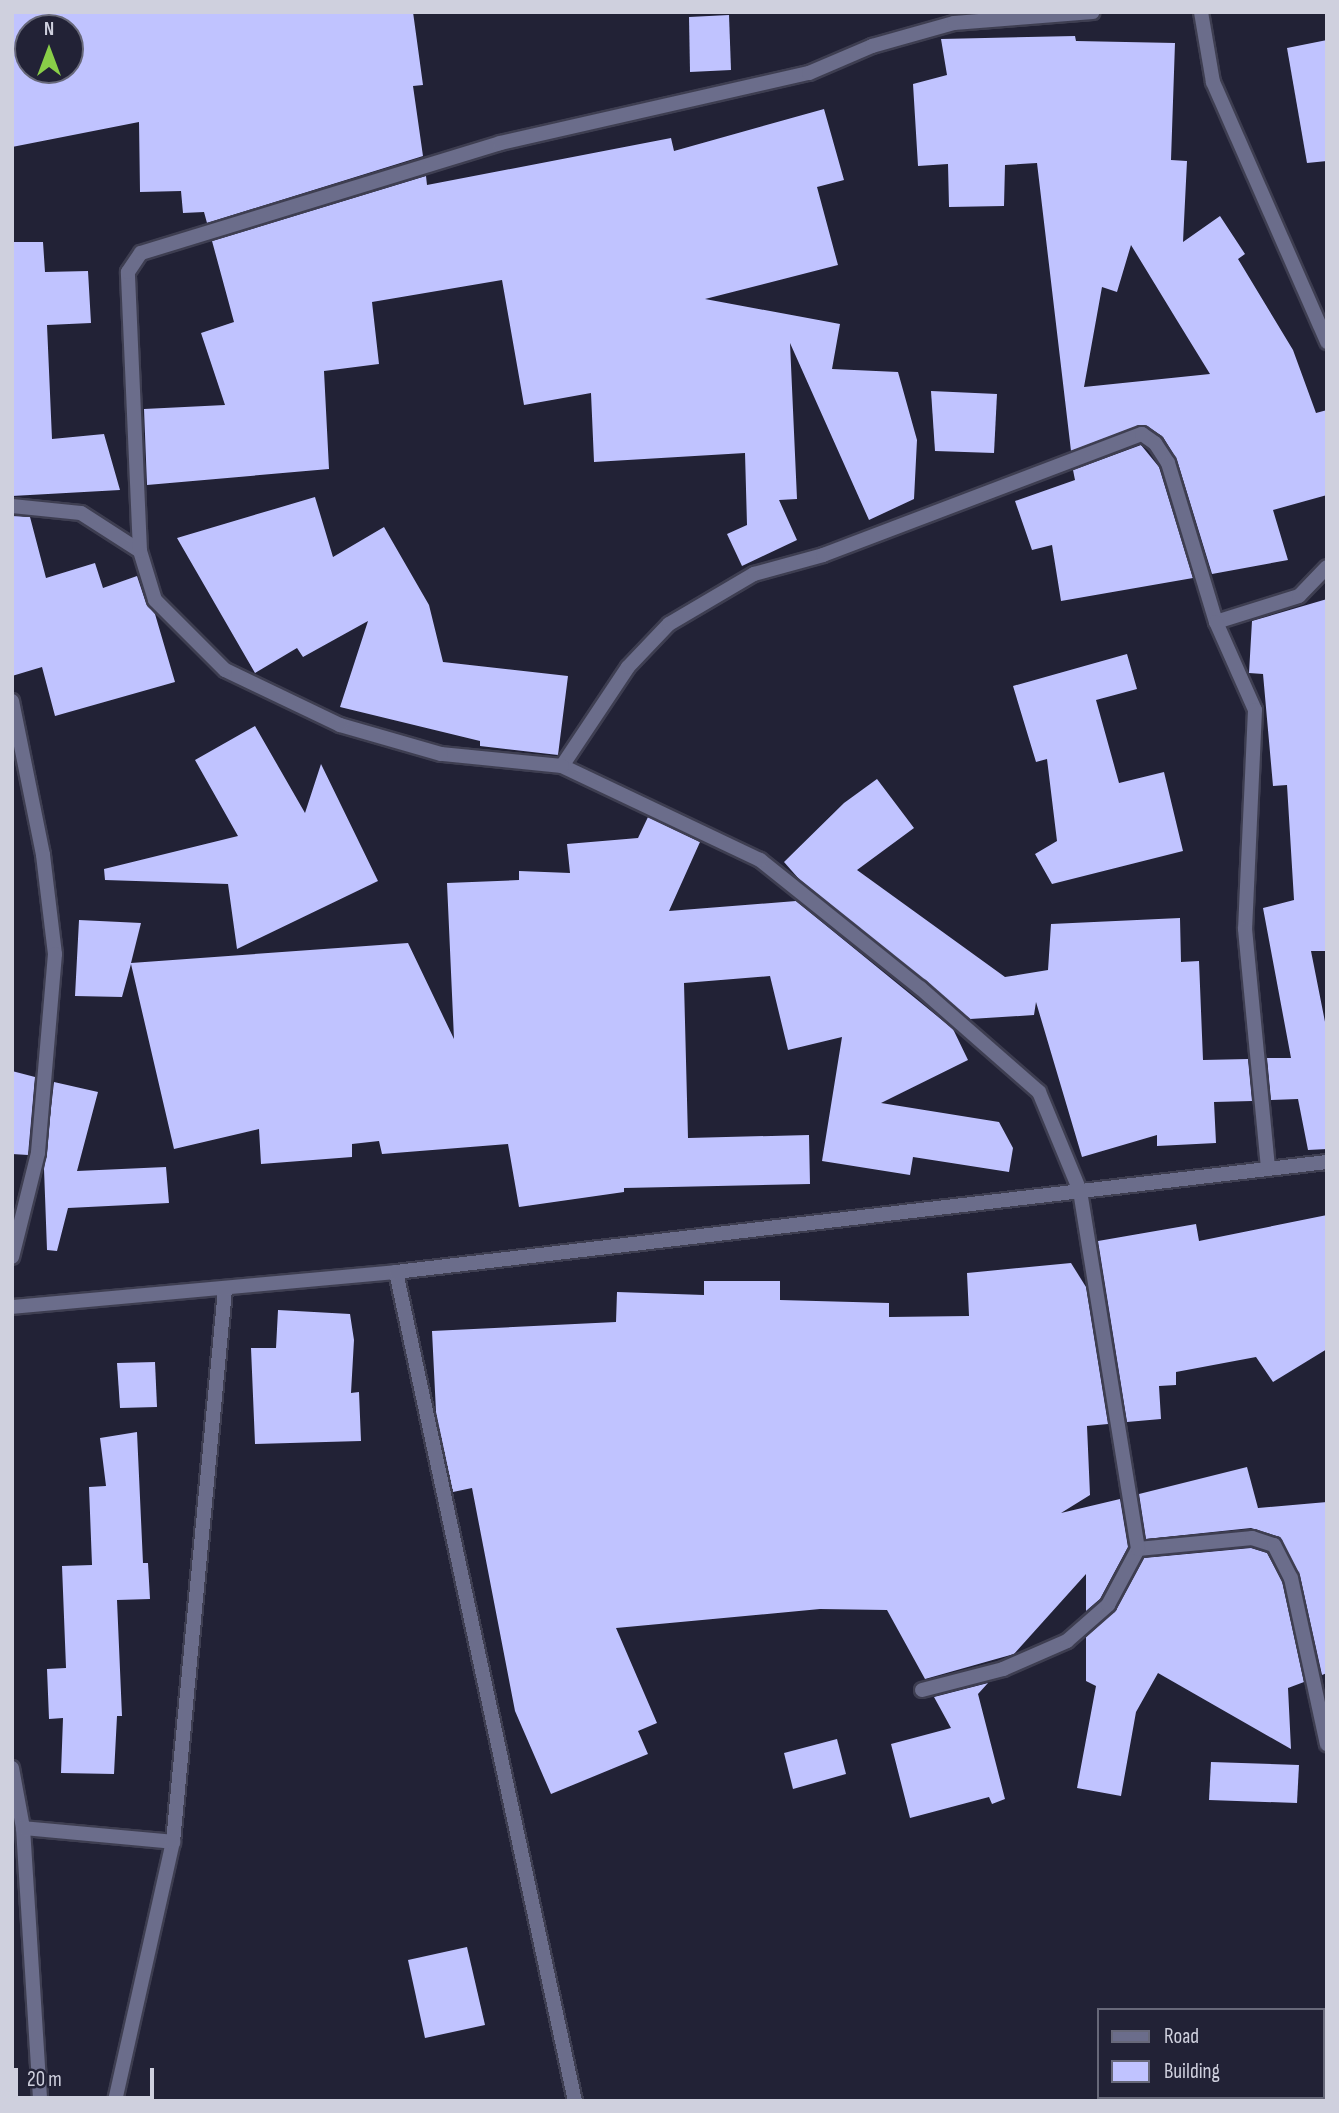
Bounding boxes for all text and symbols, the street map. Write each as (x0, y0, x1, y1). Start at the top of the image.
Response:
north arrow (14, 14, 84, 84)
text: N (44, 18, 54, 41)
legend (1098, 2008, 1325, 2099)
text: Road (1164, 2024, 1199, 2049)
scale bar (18, 2054, 158, 2098)
text: Building (1164, 2059, 1220, 2084)
text: 20 m (27, 2067, 62, 2092)

